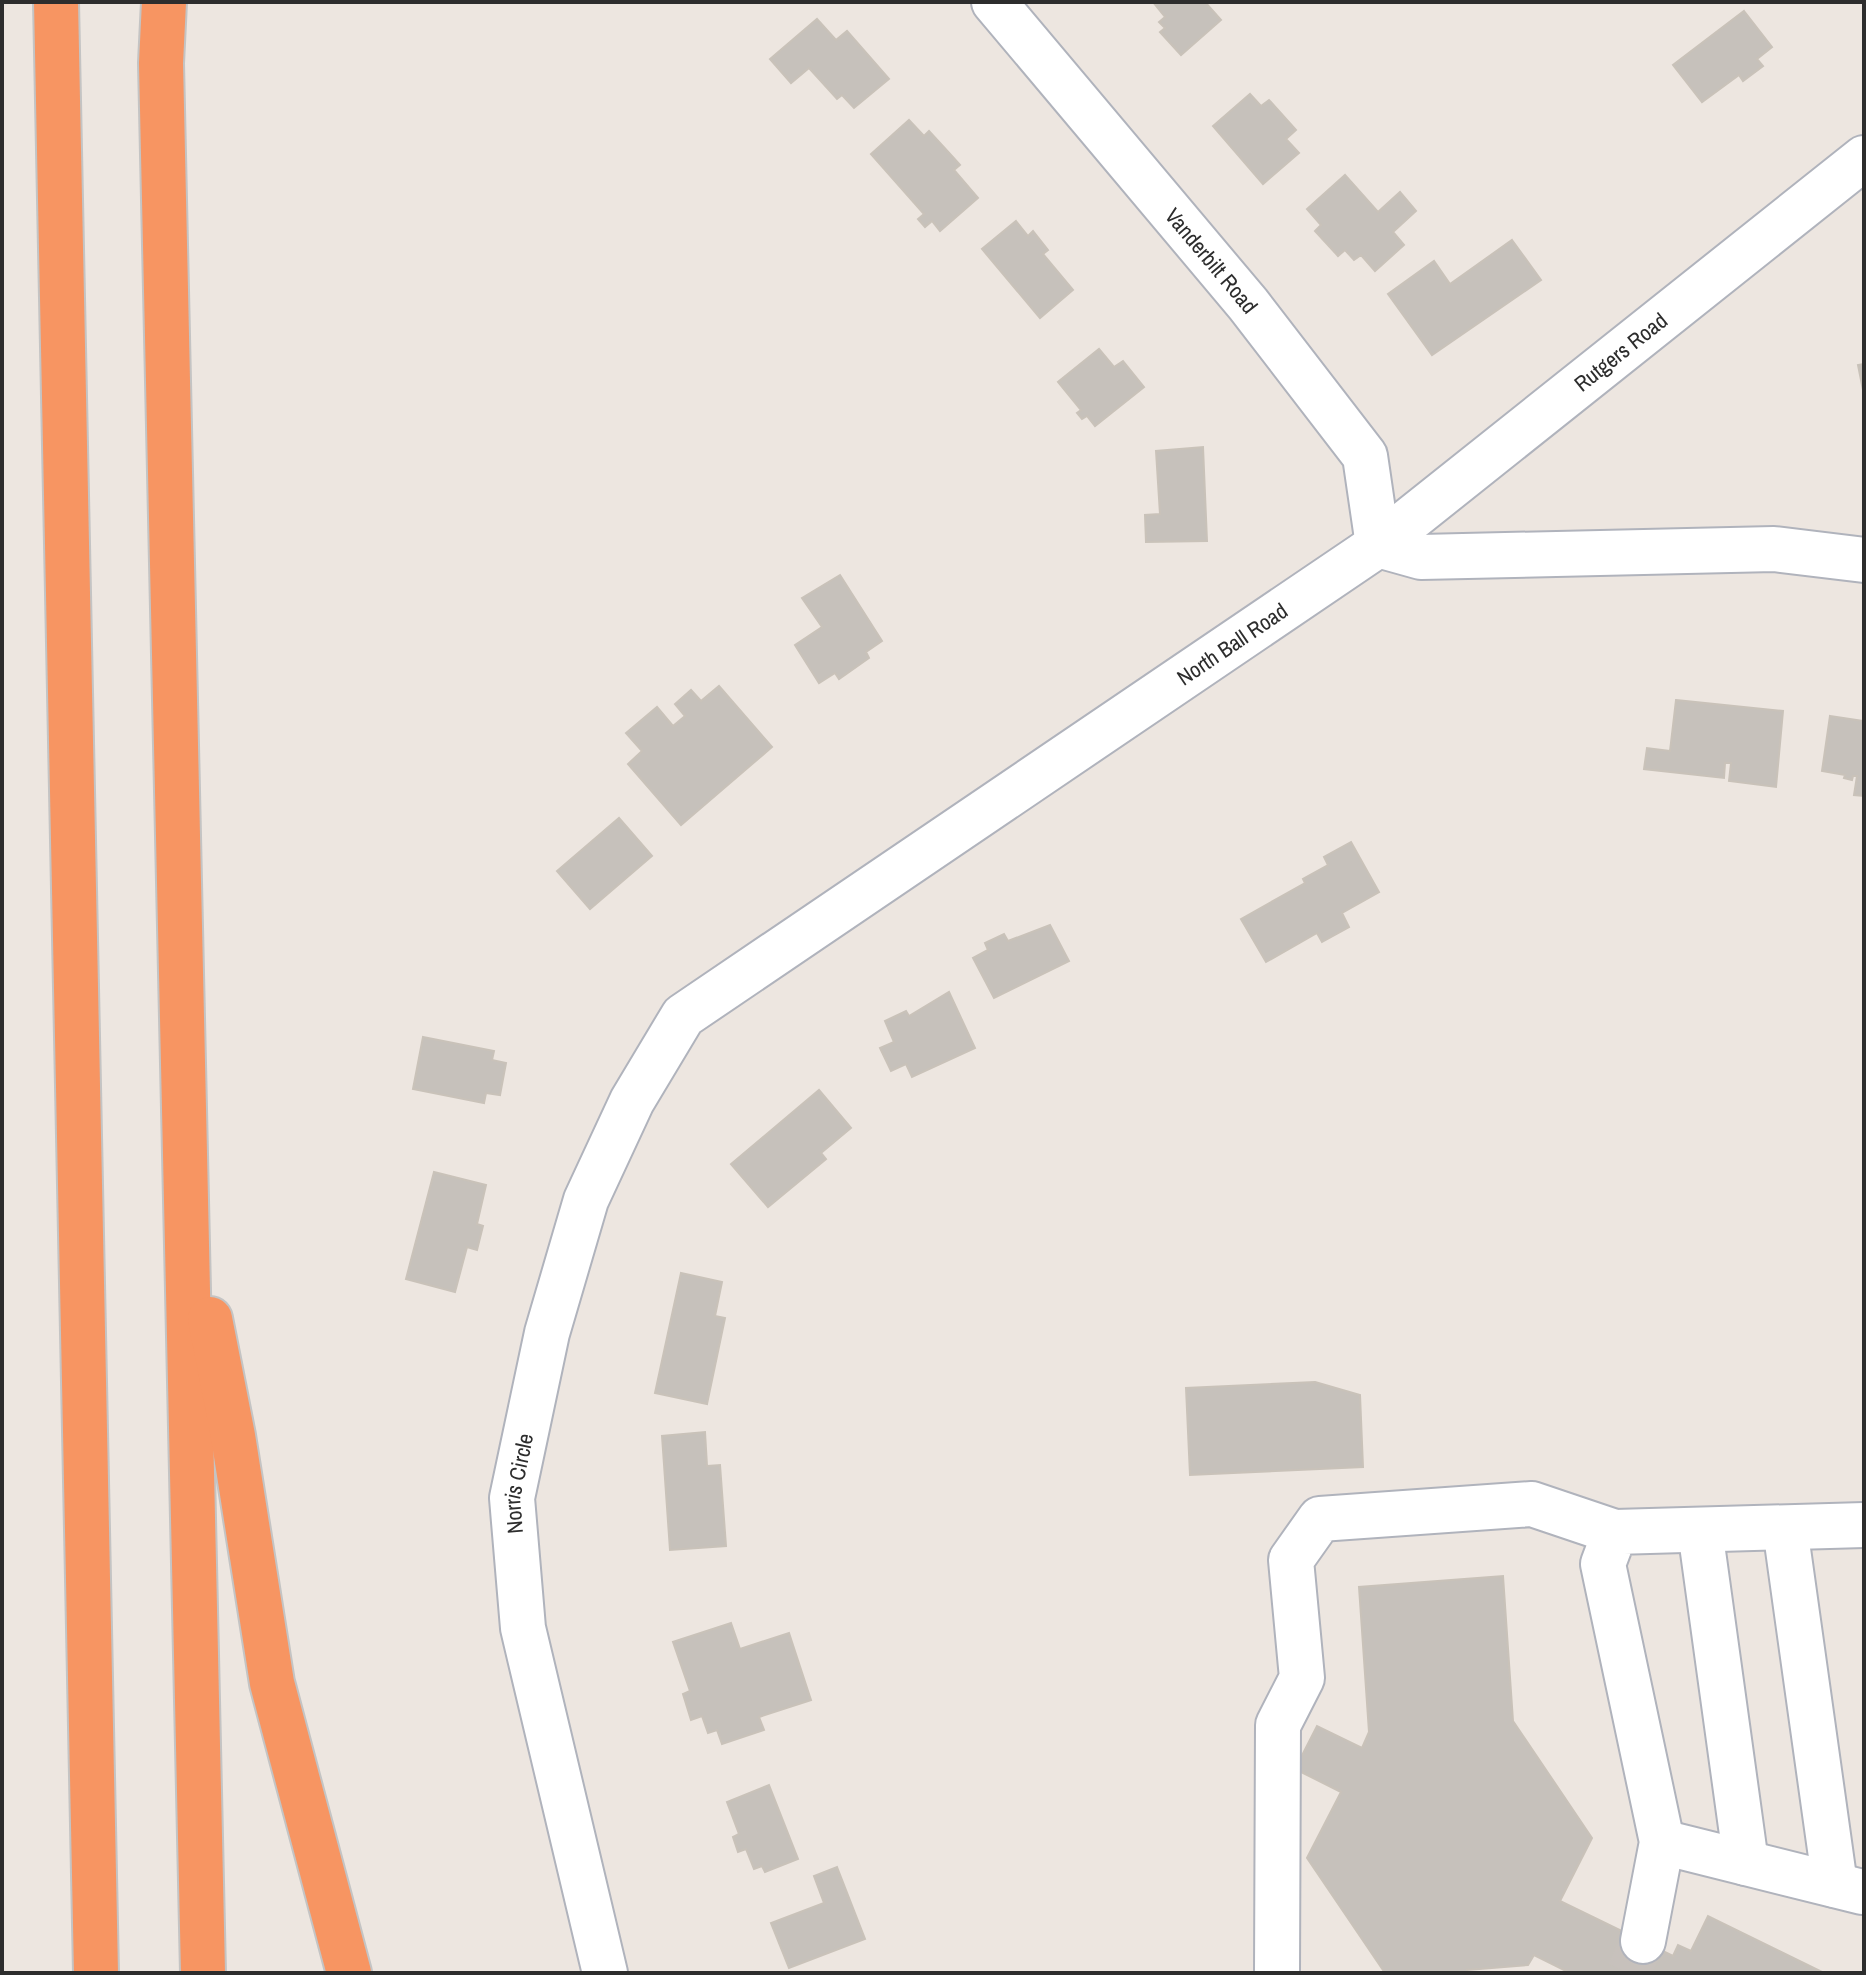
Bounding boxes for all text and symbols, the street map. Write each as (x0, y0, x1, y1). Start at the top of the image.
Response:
street label: Vanderbilt Road (1158, 202, 1265, 319)
street label: Rutgers Road (1568, 305, 1673, 398)
street label: North Ball Road (1171, 596, 1293, 692)
street label: Norris Circle (497, 1431, 540, 1535)

